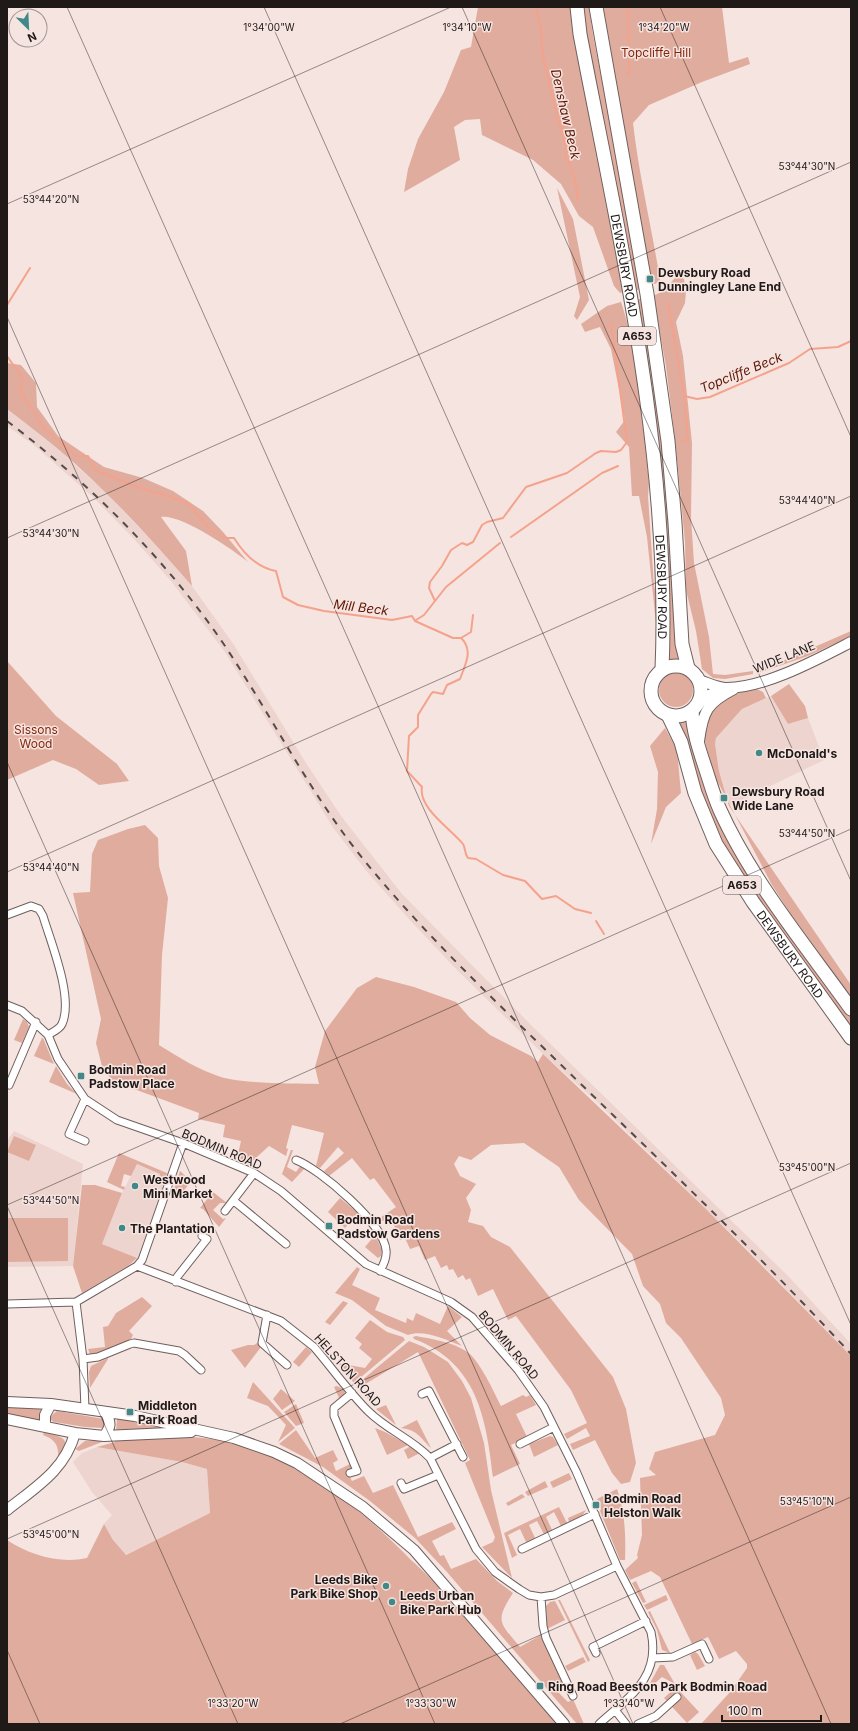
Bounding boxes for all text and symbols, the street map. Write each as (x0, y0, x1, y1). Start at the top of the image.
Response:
north arrow (8, 8, 48, 48)
text: 1°34'00"W (243, 21, 295, 33)
text: 1°34'10"W (442, 21, 492, 33)
text: 1°34'20"W (638, 21, 690, 33)
text: N (25, 29, 39, 45)
park label: Topcliffe Hill (621, 45, 691, 60)
water label: Denshaw Beck (548, 67, 584, 161)
text: 53°44'30"N (779, 160, 835, 172)
text: 53°44'20"N (23, 193, 79, 205)
street label: DEWSBURY ROAD (608, 213, 641, 318)
place label: Dewsbury Road Dunningley Lane End (658, 265, 781, 294)
marker: Dewsbury Road Dunningley Lane End (645, 274, 655, 284)
road number: A653 (618, 327, 656, 345)
water label: Topcliffe Beck (697, 348, 785, 396)
text: 53°44'40"N (779, 494, 835, 506)
text: 53°44'30"N (23, 527, 79, 539)
street label: DEWSBURY ROAD (653, 534, 671, 639)
water label: Mill Beck (333, 596, 390, 618)
street label: WIDE LANE (751, 638, 817, 676)
park label: Sissons Wood (14, 722, 58, 751)
place label: McDonald's (767, 746, 837, 761)
marker: McDonald's (754, 748, 764, 758)
place label: Dewsbury Road Wide Lane (732, 784, 825, 813)
marker: Dewsbury Road Wide Lane (719, 793, 729, 803)
text: 53°44'50"N (779, 827, 835, 839)
text: 53°44'40"N (23, 861, 79, 873)
road number: A653 (723, 876, 761, 894)
street label: DEWSBURY ROAD (754, 907, 827, 1001)
place label: Bodmin Road Padstow Place (89, 1062, 175, 1091)
marker: Bodmin Road Padstow Place (76, 1071, 86, 1081)
street label: BODMIN ROAD (180, 1125, 264, 1173)
text: 53°45'00"N (779, 1161, 835, 1173)
place label: Westwood Mini Market (143, 1172, 213, 1201)
marker: Westwood Mini Market (130, 1181, 140, 1191)
text: 53°44'50"N (23, 1194, 79, 1206)
place label: Bodmin Road Padstow Gardens (337, 1212, 440, 1241)
place label: The Plantation (130, 1221, 215, 1236)
marker: Bodmin Road Padstow Gardens (324, 1221, 334, 1231)
marker: The Plantation (117, 1223, 127, 1233)
street label: BODMIN ROAD (476, 1307, 542, 1383)
street label: HELSTON ROAD (311, 1330, 385, 1410)
place label: Middleton Park Road (138, 1398, 197, 1427)
marker: Middleton Park Road (125, 1407, 135, 1417)
place label: Bodmin Road Helston Walk (604, 1491, 681, 1520)
text: 53°45'10"N (780, 1495, 834, 1507)
marker: Bodmin Road Helston Walk (591, 1500, 601, 1510)
text: 53°45'00"N (23, 1528, 79, 1540)
place label: Leeds Bike Park Bike Shop (290, 1572, 378, 1601)
marker: Leeds Bike Park Bike Shop (381, 1581, 391, 1591)
place label: Leeds Urban Bike Park Hub (400, 1588, 482, 1617)
marker: Leeds Urban Bike Park Hub (387, 1597, 397, 1607)
place label: Ring Road Beeston Park Bodmin Road (548, 1679, 767, 1694)
marker: Ring Road Beeston Park Bodmin Road (535, 1681, 545, 1691)
text: 1°33'20"W (208, 1697, 259, 1709)
text: 1°33'30"W (406, 1697, 457, 1709)
text: 1°33'40"W (604, 1697, 654, 1709)
scale bar (722, 1697, 821, 1723)
text: 100 m (728, 1703, 762, 1718)

